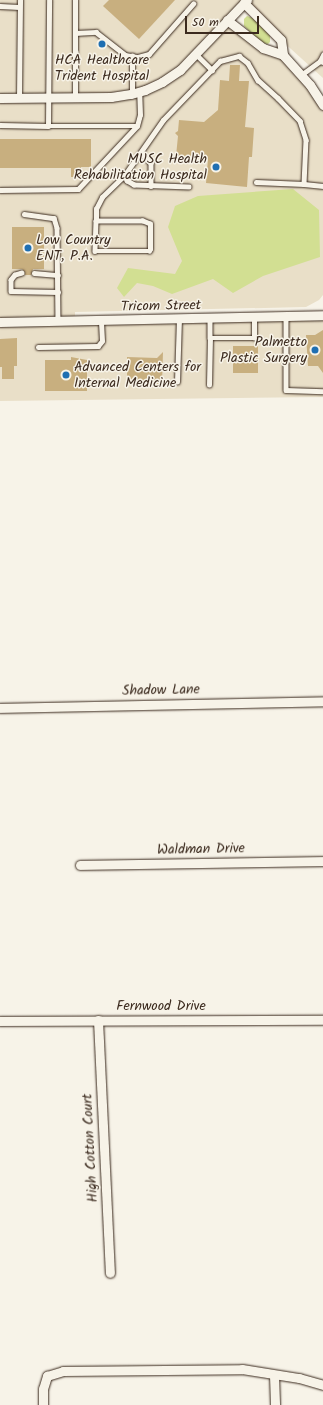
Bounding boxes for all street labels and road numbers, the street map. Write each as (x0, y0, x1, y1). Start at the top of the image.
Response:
street label: Tricom Street (121, 297, 201, 315)
street label: Shadow Lane (122, 681, 200, 699)
street label: Waldman Drive (157, 840, 245, 858)
street label: Fernwood Drive (116, 998, 206, 1014)
street label: High Cotton Court (79, 1093, 101, 1203)

